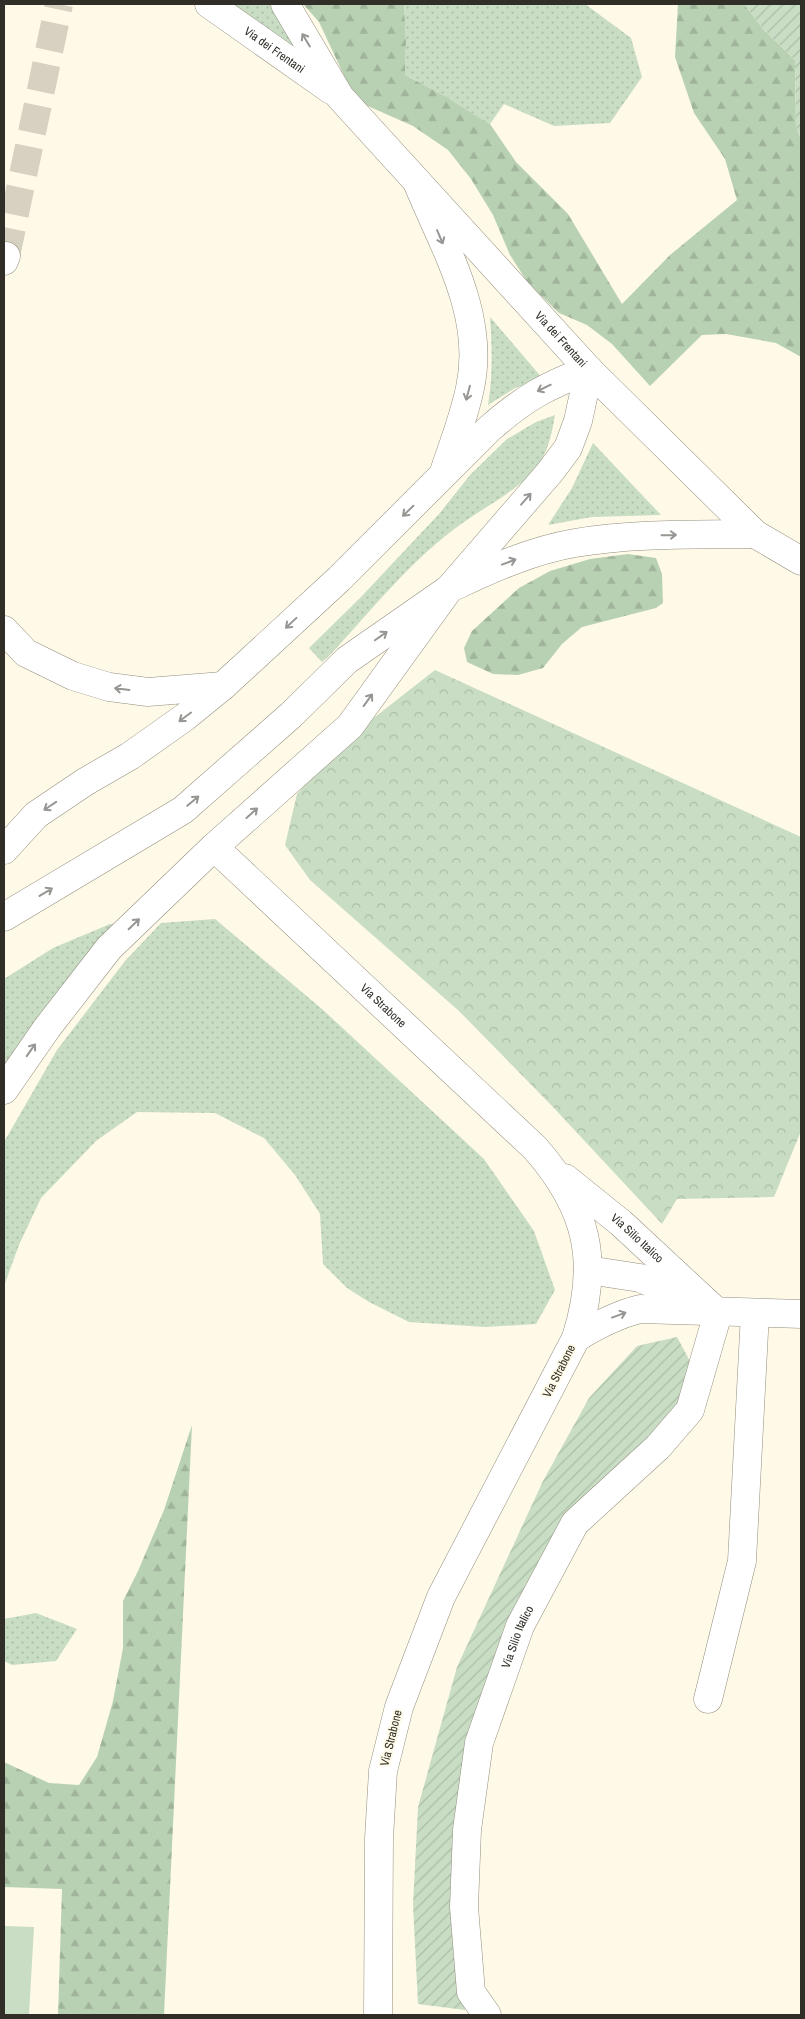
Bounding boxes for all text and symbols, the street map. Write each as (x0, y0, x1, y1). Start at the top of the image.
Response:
street label: Via dei Frentani (241, 23, 308, 77)
one-way arrow (300, 33, 310, 47)
one-way arrow (436, 229, 445, 244)
street label: Via dei Frentani (531, 308, 591, 371)
one-way arrow (537, 384, 552, 393)
one-way arrow (463, 385, 472, 401)
one-way arrow (521, 492, 532, 505)
one-way arrow (402, 505, 415, 517)
one-way arrow (660, 530, 676, 540)
one-way arrow (501, 556, 516, 566)
one-way arrow (285, 617, 297, 629)
one-way arrow (374, 631, 388, 641)
one-way arrow (115, 684, 131, 694)
one-way arrow (363, 693, 373, 707)
one-way arrow (179, 711, 192, 722)
one-way arrow (187, 795, 200, 807)
one-way arrow (43, 801, 57, 811)
one-way arrow (245, 807, 258, 818)
one-way arrow (38, 887, 52, 897)
one-way arrow (127, 918, 140, 930)
street label: Via Strabone (357, 980, 410, 1031)
one-way arrow (26, 1043, 36, 1057)
street label: Via Silio Italico (607, 1210, 667, 1266)
one-way arrow (611, 1310, 626, 1319)
street label: Via Strabone (539, 1342, 579, 1400)
street label: Via Silio Italico (498, 1603, 537, 1670)
street label: Via Strabone (376, 1708, 406, 1768)

